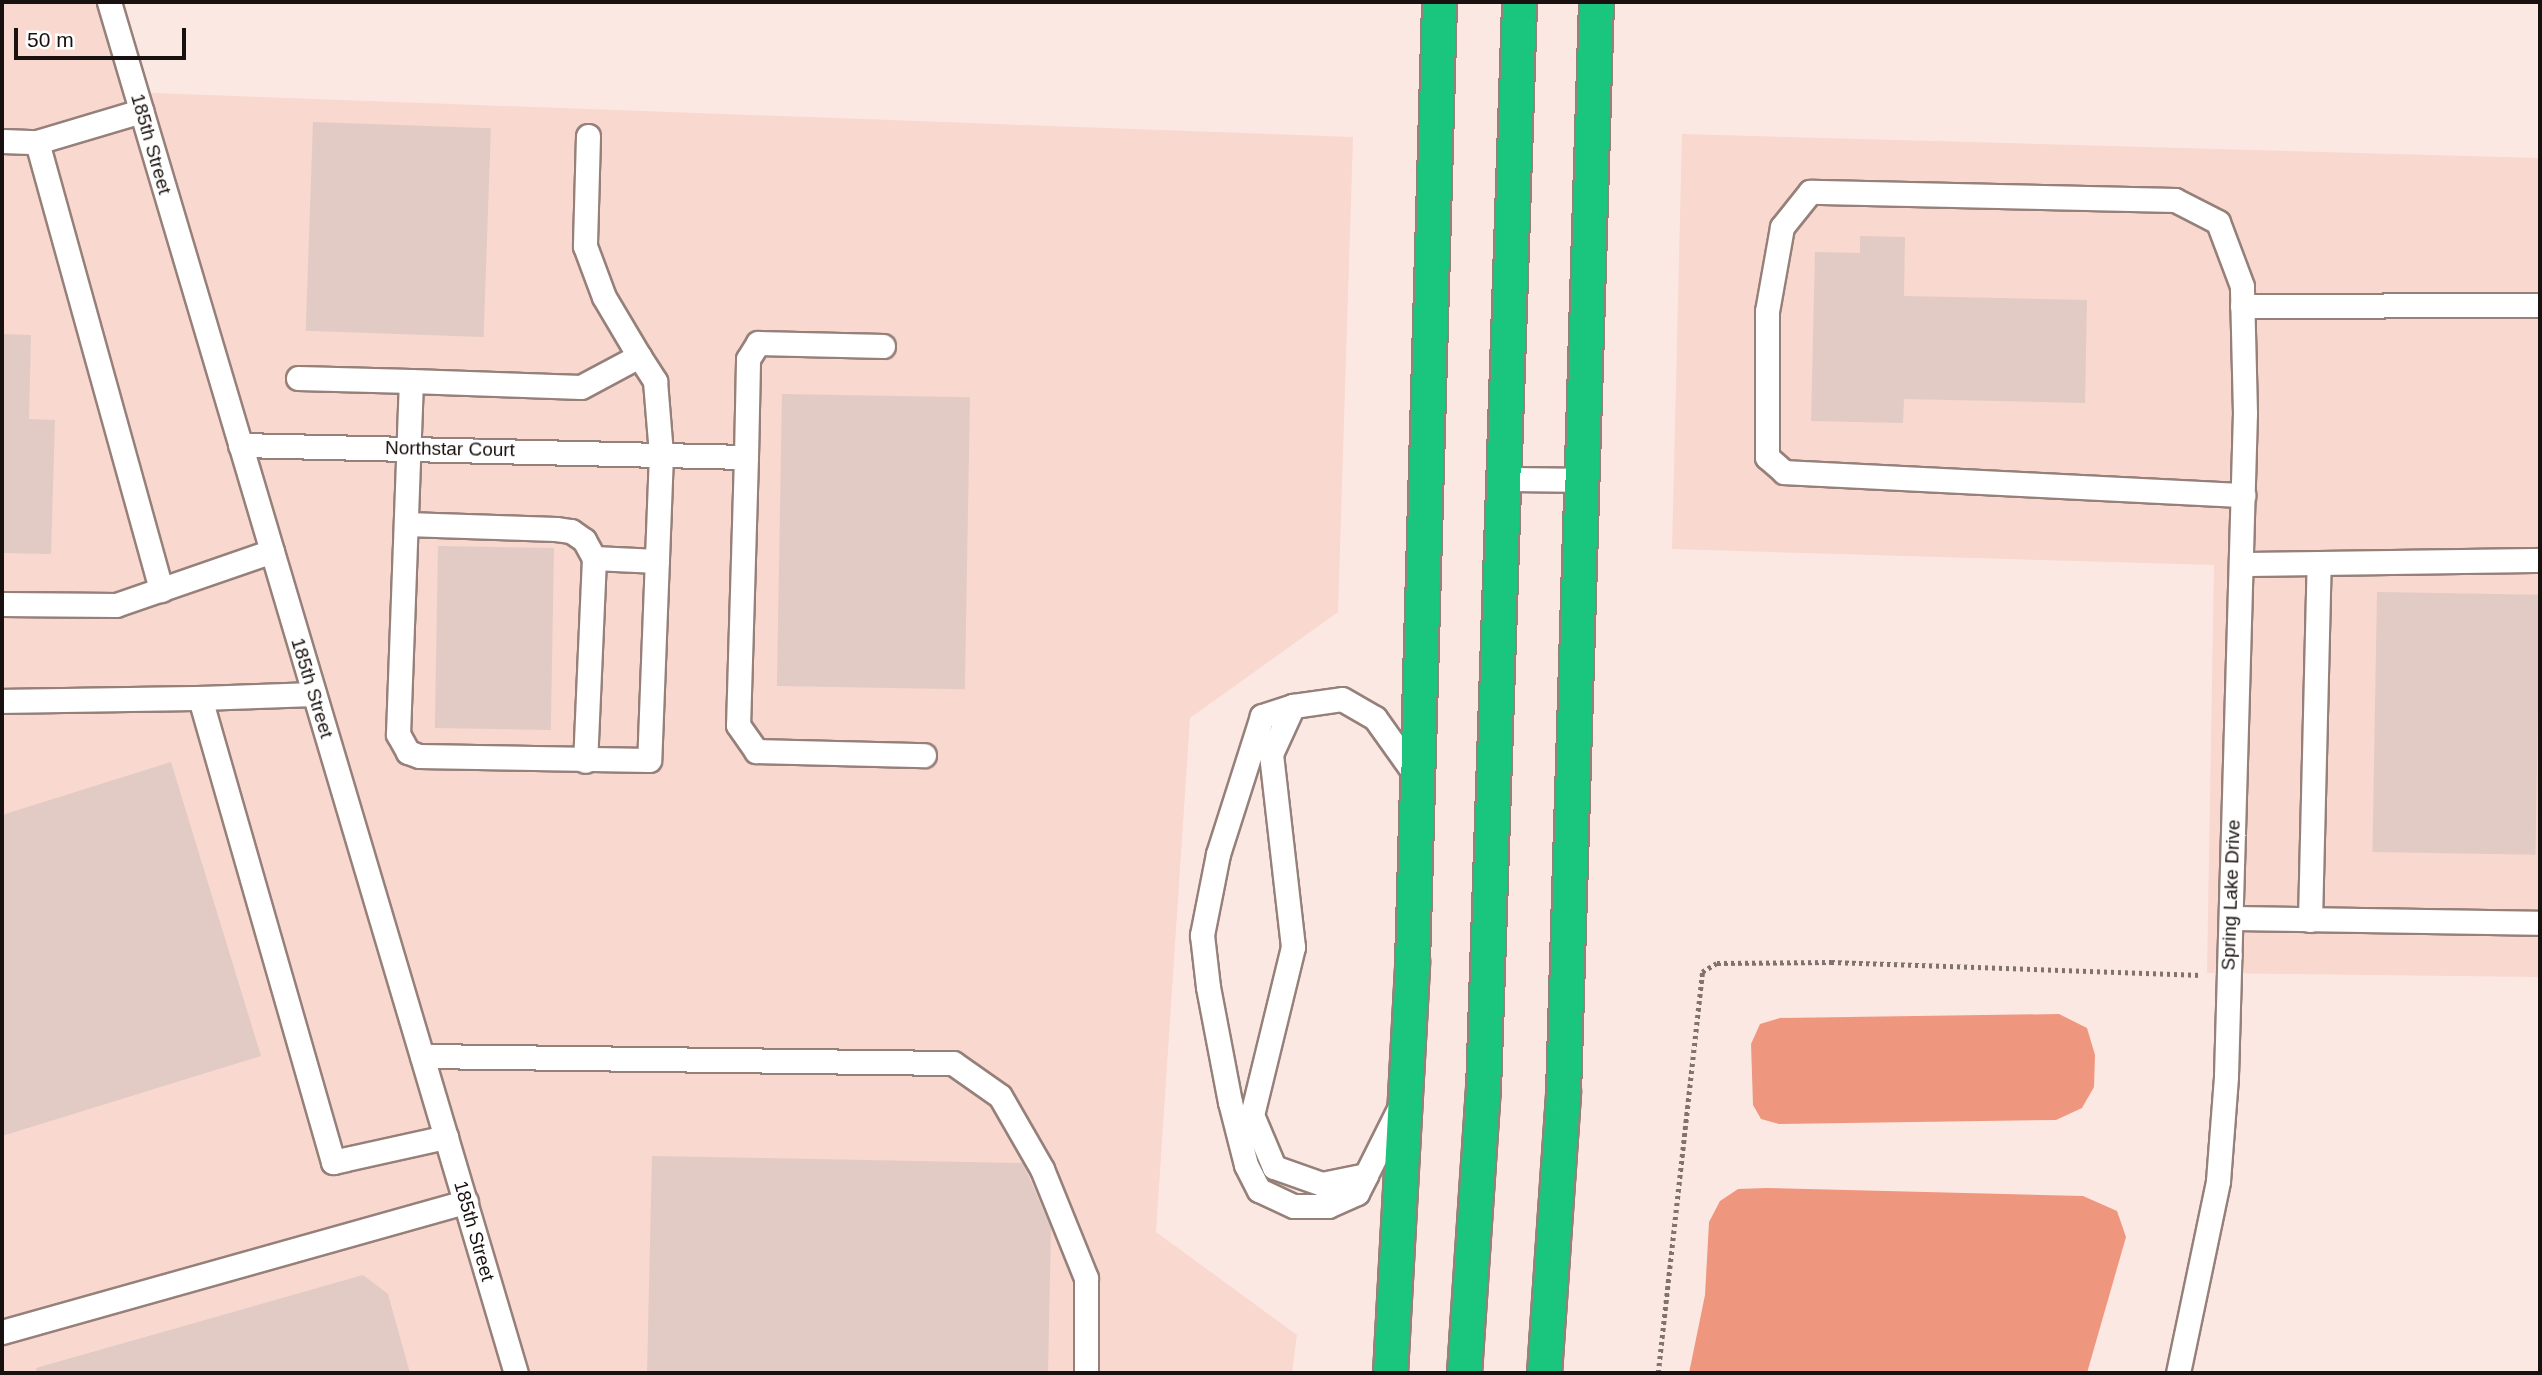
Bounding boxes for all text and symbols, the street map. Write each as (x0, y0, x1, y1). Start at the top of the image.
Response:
scale bar (18, 14, 189, 58)
text: 50 m (27, 28, 74, 51)
street label: 185th Street (126, 91, 176, 197)
street label: Northstar Court (385, 436, 515, 462)
street label: 185th Street (286, 635, 338, 741)
street label: Spring Lake Drive (2217, 819, 2245, 971)
street label: 185th Street (449, 1178, 499, 1284)

